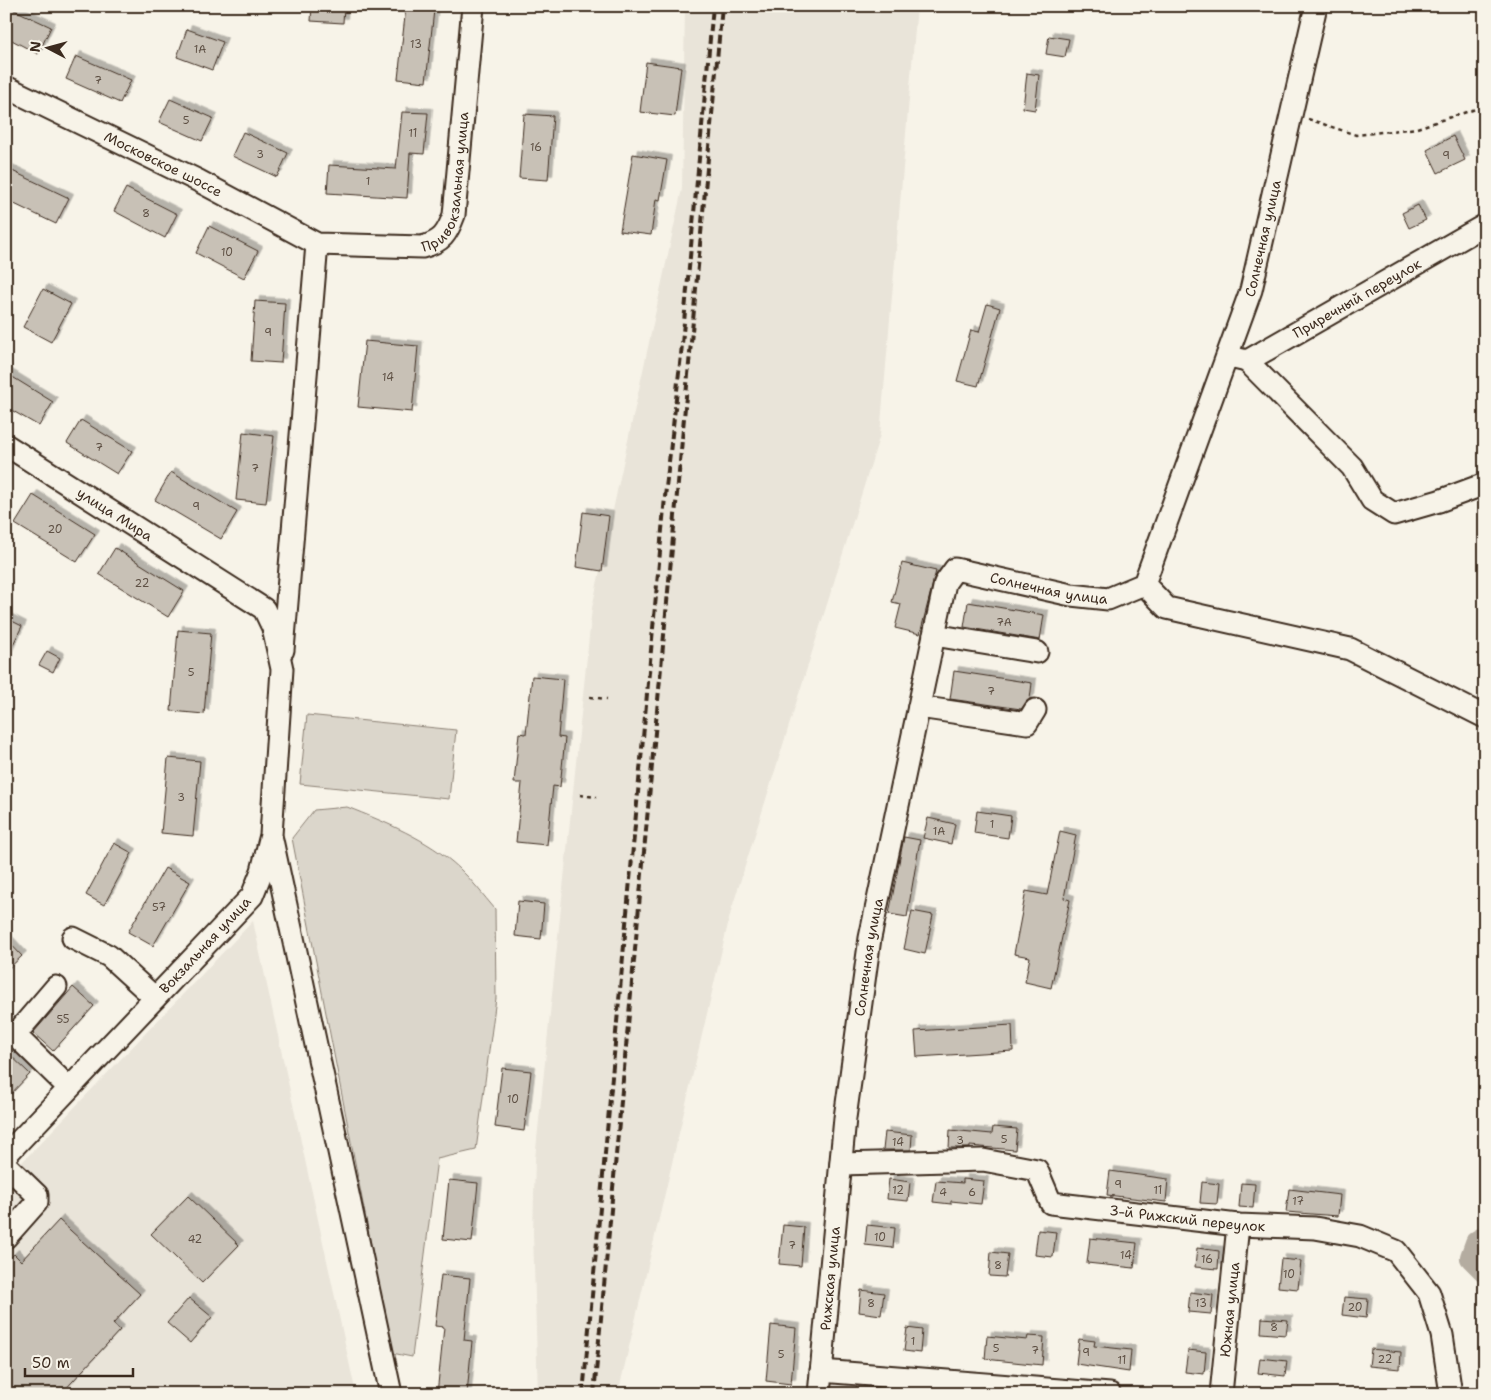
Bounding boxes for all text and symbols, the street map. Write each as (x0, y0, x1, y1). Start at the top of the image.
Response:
north arrow (22, 22, 72, 72)
house number: 13 (410, 37, 422, 52)
text: N (26, 40, 45, 53)
house number: 1А (194, 42, 206, 57)
house number: 7 (94, 73, 102, 88)
street label: Привокзальная улица (419, 111, 472, 256)
house number: 5 (183, 113, 190, 128)
house number: 11 (409, 126, 417, 141)
street label: Московское шоссе (101, 127, 225, 201)
house number: 16 (530, 140, 542, 155)
house number: 3 (256, 147, 264, 162)
house number: 9 (1442, 148, 1450, 163)
house number: 1 (366, 174, 370, 189)
street label: Солнечная улица (1240, 178, 1285, 299)
house number: 8 (142, 206, 150, 221)
house number: 10 (221, 245, 233, 260)
street label: Приречный переулок (1290, 254, 1425, 342)
house number: 9 (264, 325, 272, 340)
house number: 14 (382, 370, 394, 385)
house number: 7 (95, 440, 103, 455)
house number: 7 (251, 461, 259, 476)
street label: улица Мира (74, 483, 156, 545)
house number: 9 (192, 499, 200, 514)
house number: 20 (47, 522, 63, 537)
street label: Солнечная улица (988, 568, 1109, 608)
house number: 22 (135, 576, 149, 591)
house number: 7А (996, 615, 1012, 630)
house number: 5 (188, 665, 195, 680)
house number: 7 (987, 684, 995, 699)
house number: 3 (177, 790, 185, 805)
house number: 1 (990, 817, 994, 832)
house number: 1А (933, 824, 945, 839)
street label: Вокзальная улица (155, 892, 255, 997)
street label: Солнечная улица (850, 896, 887, 1017)
house number: 57 (152, 900, 166, 915)
house number: 55 (56, 1012, 70, 1027)
house number: 10 (507, 1092, 519, 1107)
house number: 5 (1001, 1132, 1008, 1147)
house number: 3 (956, 1133, 964, 1148)
house number: 14 (892, 1135, 904, 1150)
house number: 9 (1114, 1177, 1122, 1192)
house number: 12 (892, 1183, 904, 1198)
house number: 11 (1154, 1183, 1162, 1198)
house number: 4 (939, 1185, 947, 1200)
house number: 6 (968, 1185, 976, 1200)
house number: 17 (1292, 1194, 1304, 1209)
street label: 3-й Рижский переулок (1108, 1201, 1266, 1235)
street label: Рижская улица (816, 1225, 844, 1331)
house number: 10 (874, 1230, 886, 1245)
house number: 42 (188, 1232, 202, 1247)
house number: 7 (788, 1238, 796, 1253)
house number: 14 (1120, 1248, 1132, 1263)
house number: 16 (1201, 1252, 1213, 1267)
house number: 8 (994, 1258, 1002, 1273)
street label: Южная улица (1216, 1261, 1243, 1358)
house number: 10 (1283, 1267, 1295, 1282)
house number: 8 (867, 1296, 875, 1311)
house number: 13 (1195, 1296, 1207, 1311)
house number: 20 (1347, 1300, 1363, 1315)
house number: 8 (1270, 1320, 1278, 1335)
house number: 1 (911, 1334, 915, 1349)
house number: 5 (993, 1341, 1000, 1356)
house number: 7 (1031, 1343, 1039, 1358)
scale bar (25, 1345, 132, 1377)
house number: 9 (1082, 1345, 1090, 1360)
house number: 5 (778, 1347, 785, 1362)
house number: 22 (1378, 1352, 1392, 1367)
text: 50 m (32, 1353, 70, 1373)
house number: 11 (1118, 1353, 1126, 1368)

